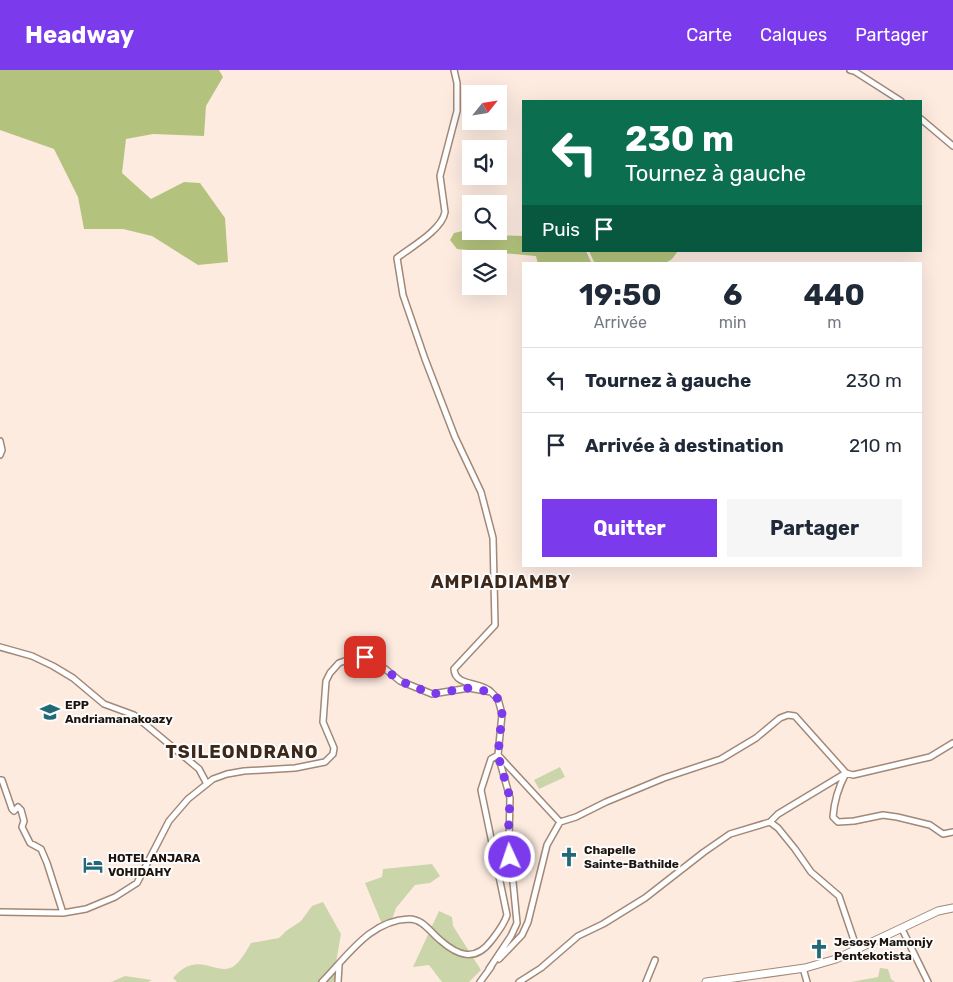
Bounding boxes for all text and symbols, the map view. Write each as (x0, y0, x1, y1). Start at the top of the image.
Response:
text: Headway (25, 21, 134, 49)
text: Carte (686, 24, 732, 46)
text: Calques (760, 24, 827, 46)
text: Partager (855, 24, 928, 46)
north arrow (462, 85, 508, 130)
map controls (462, 85, 507, 295)
text: 230 m (625, 118, 734, 160)
icon: left (542, 120, 607, 185)
button: sound (462, 140, 507, 185)
text: Tournez à gauche (625, 160, 806, 187)
button: search (462, 195, 507, 240)
icon: arrive (590, 215, 618, 243)
text: Puis (542, 218, 580, 241)
button: layers (462, 250, 507, 295)
text: 19:50 (579, 277, 662, 313)
text: 6 (723, 277, 742, 313)
text: 440 (804, 277, 865, 313)
text: Arrivée (594, 313, 647, 332)
text: min (719, 313, 747, 332)
text: m (827, 313, 841, 332)
icon: left (542, 366, 570, 394)
text: Tournez à gauche (585, 369, 751, 392)
text: 230 m (846, 369, 902, 392)
icon: arrive (542, 431, 570, 459)
text: Arrivée à destination (585, 434, 784, 457)
text: 210 m (849, 434, 902, 457)
button: Quitter (542, 499, 717, 557)
button: Partager (727, 499, 902, 557)
district label: AMPIADIAMBY (431, 571, 571, 593)
pin (344, 636, 386, 678)
icon: arrive (351, 643, 379, 671)
place label: EPP Andriamanakoazy (65, 698, 173, 726)
school or university icon: EPP Andriamanakoazy (39, 701, 61, 723)
district label: TSILEONDRANO (166, 741, 318, 763)
position arrow (483, 830, 535, 882)
place label: Chapelle Sainte-Bathilde (584, 843, 679, 871)
church icon: Chapelle Sainte-Bathilde (558, 846, 580, 868)
place label: HOTEL ANJARA VOHIDAHY (108, 851, 201, 879)
hotel icon: HOTEL ANJARA VOHIDAHY (82, 854, 104, 876)
place label: Jesosy Mamonjy Pentekotista (834, 935, 933, 963)
church icon: Jesosy Mamonjy Pentekotista (808, 938, 830, 960)

